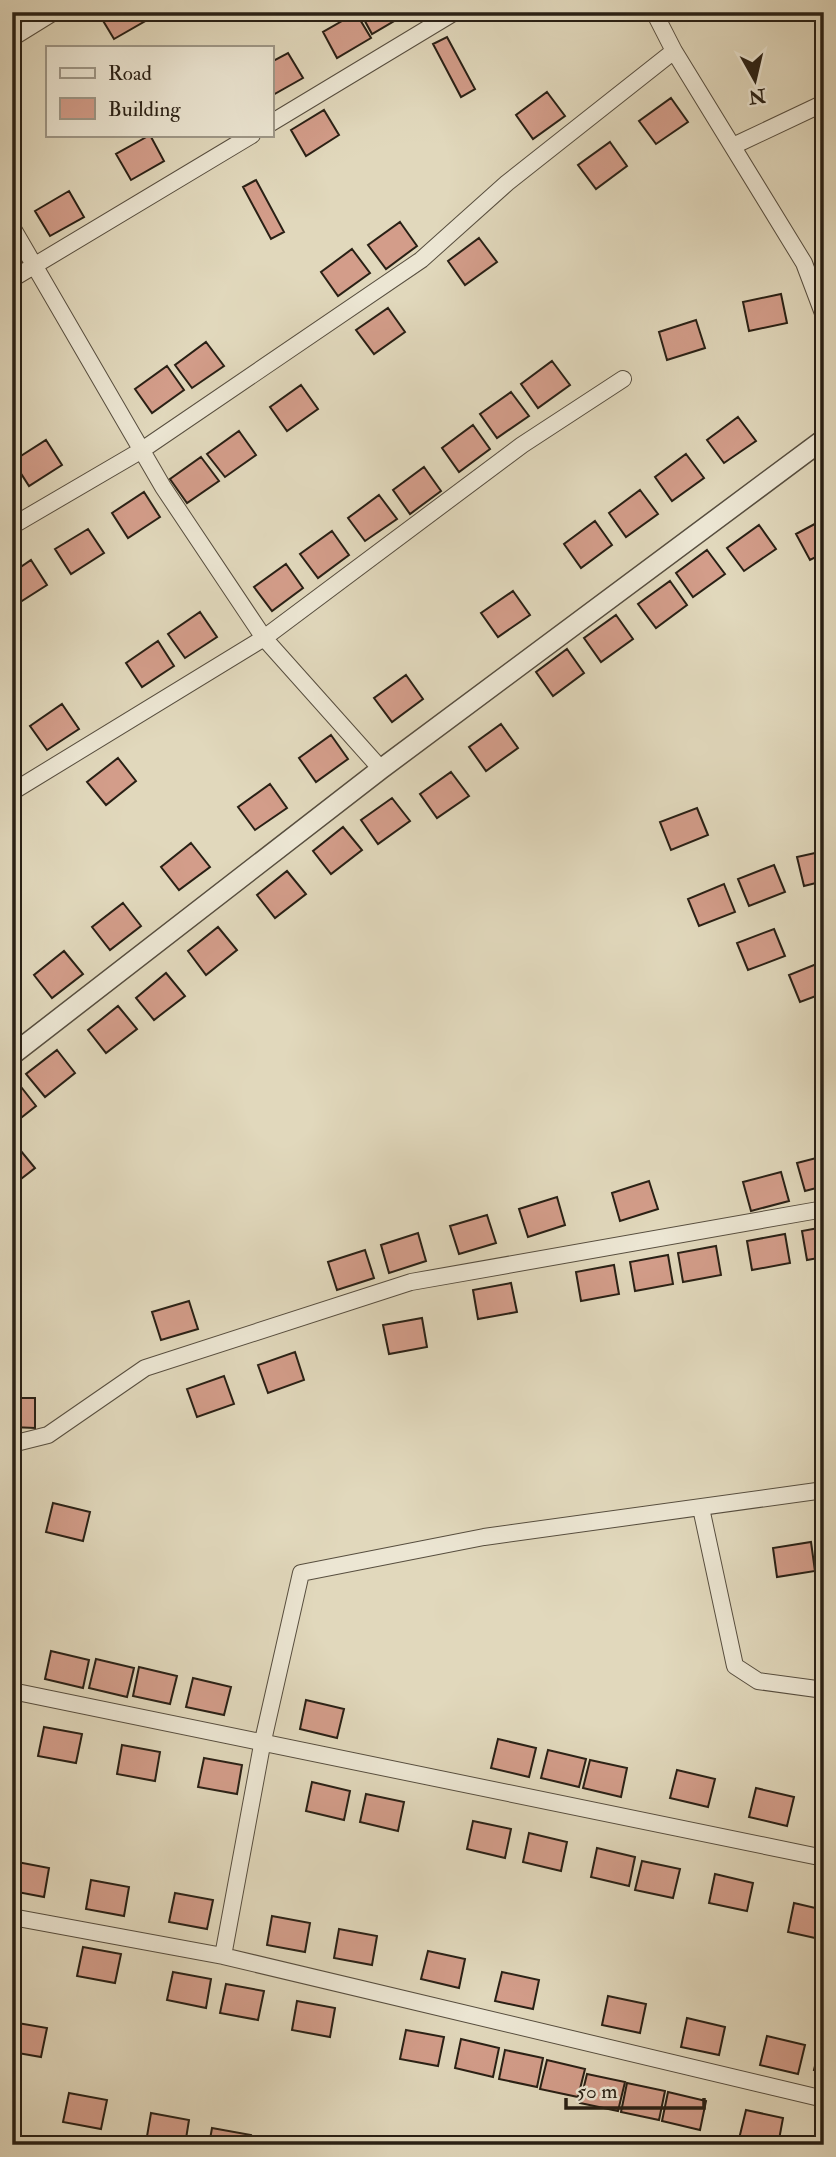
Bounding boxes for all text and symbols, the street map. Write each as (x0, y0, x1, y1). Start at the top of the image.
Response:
legend (46, 46, 273, 136)
north arrow (720, 46, 790, 116)
text: Road (108, 60, 153, 87)
text: N (746, 83, 768, 109)
text: Building (108, 96, 181, 123)
scale bar (566, 2066, 705, 2110)
text: 50 m (577, 2078, 618, 2105)

